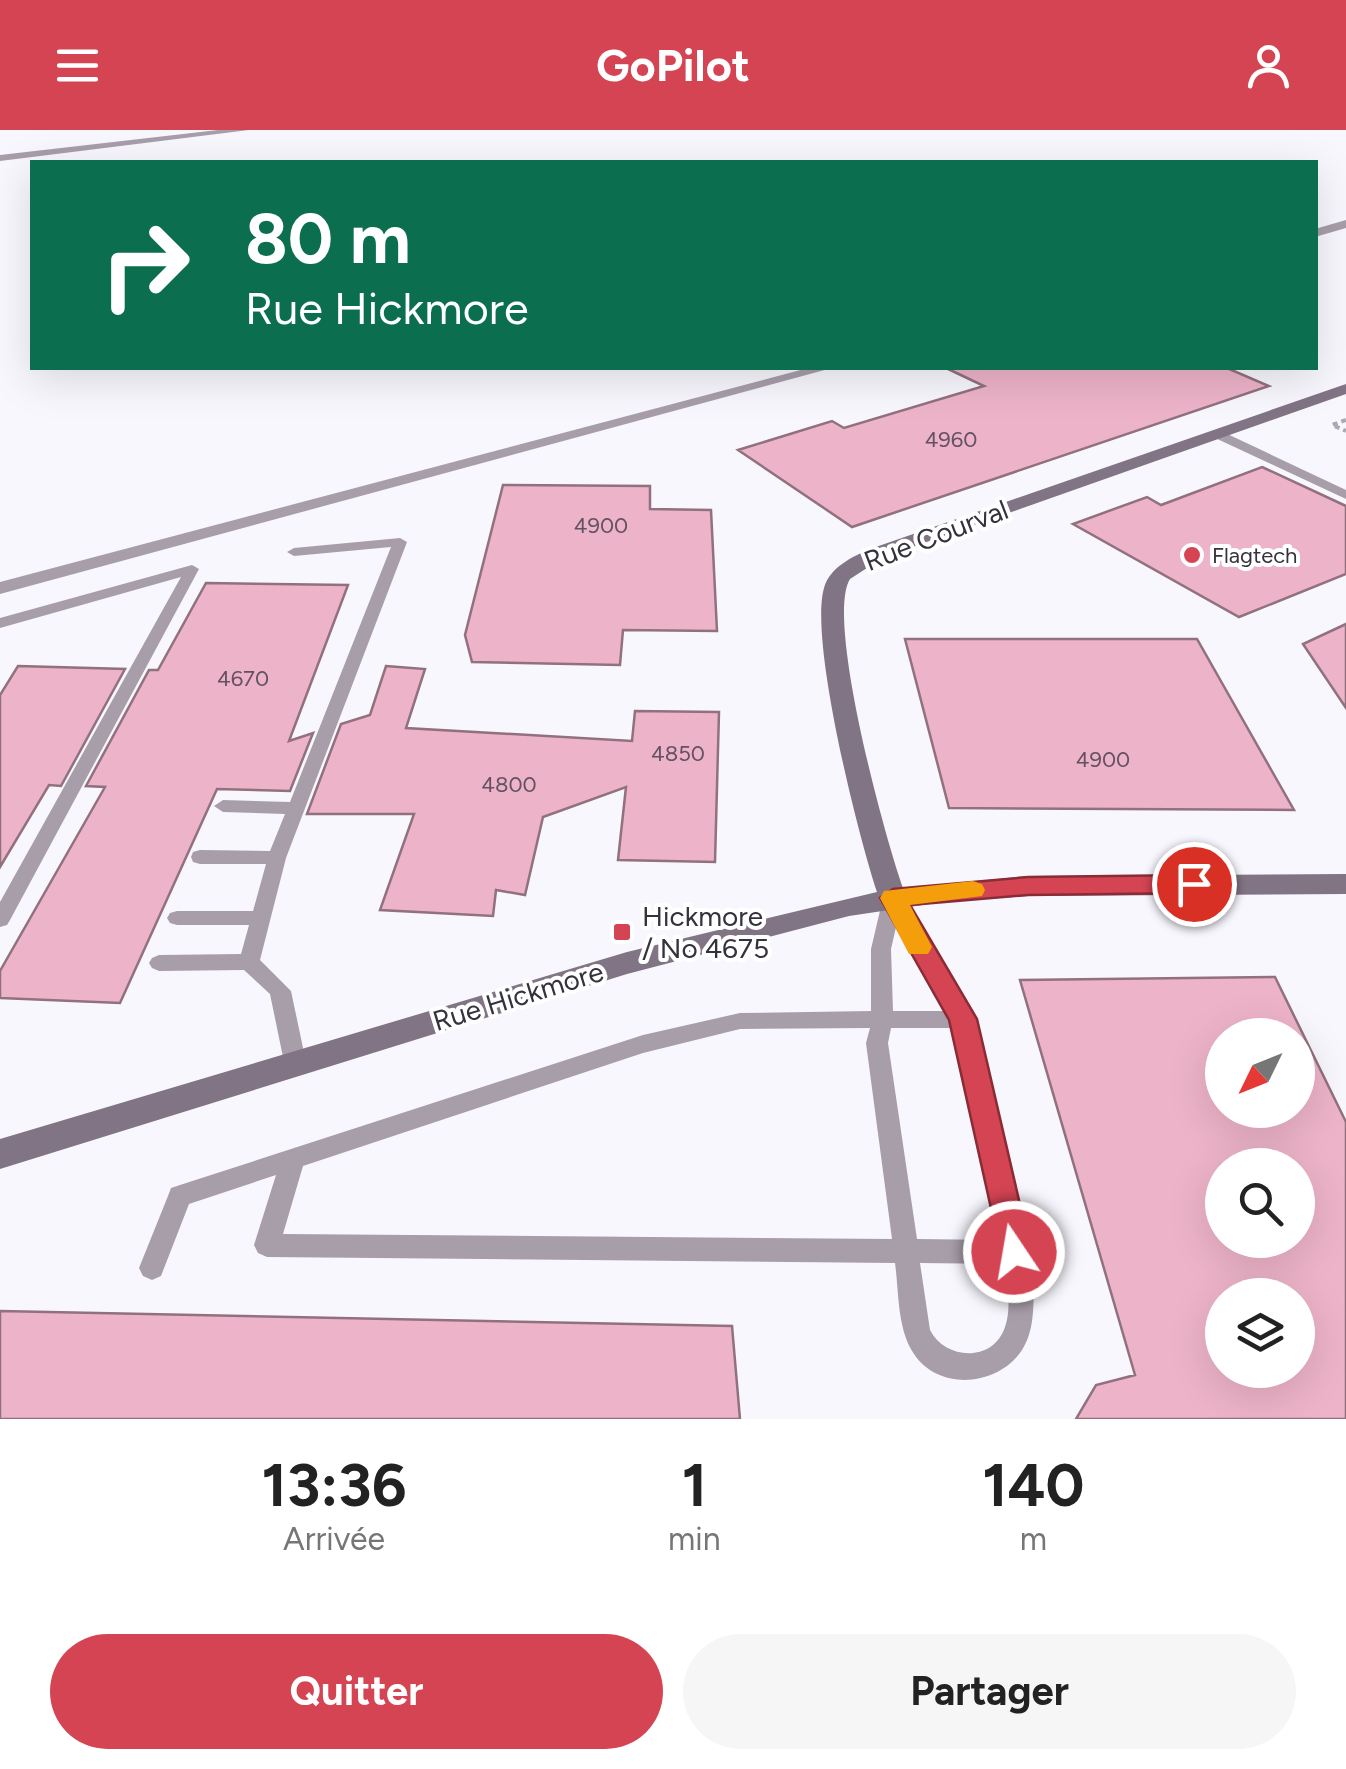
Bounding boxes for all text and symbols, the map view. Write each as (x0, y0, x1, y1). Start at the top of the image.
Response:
icon: menu (50, 38, 105, 93)
text: GoPilot (596, 38, 750, 92)
icon: person (1241, 38, 1296, 93)
text: 80 m (245, 196, 411, 281)
icon: right (80, 200, 210, 330)
text: Rue Hickmore (245, 281, 529, 335)
house number: 4960 (925, 426, 977, 453)
street label: Rue Courval (859, 492, 1013, 578)
house number: 4900 (574, 512, 628, 539)
place label: Flagtech (1212, 542, 1297, 569)
marker: Flagtech (1181, 544, 1203, 566)
house number: 4670 (217, 665, 269, 692)
house number: 4850 (651, 740, 705, 767)
house number: 4900 (1076, 746, 1130, 773)
house number: 4800 (481, 771, 537, 798)
pin (1152, 842, 1237, 927)
icon: arrive (1167, 857, 1222, 912)
place label: Hickmore / No 4675 (642, 899, 769, 965)
marker: Hickmore / No 4675 (611, 921, 633, 943)
street label: Rue Hickmore (429, 954, 607, 1038)
north arrow (1205, 1018, 1315, 1128)
map controls (1205, 1018, 1315, 1388)
button: search (1205, 1148, 1315, 1258)
position arrow (962, 1200, 1066, 1304)
button: layers (1205, 1278, 1315, 1388)
text: 13:36 (262, 1449, 407, 1521)
text: 1 (682, 1449, 707, 1521)
text: 140 (982, 1449, 1084, 1521)
text: Arrivée (283, 1520, 385, 1558)
text: min (668, 1520, 721, 1558)
text: m (1020, 1520, 1047, 1558)
button: Quitter (50, 1634, 663, 1749)
button: Partager (683, 1634, 1296, 1749)

